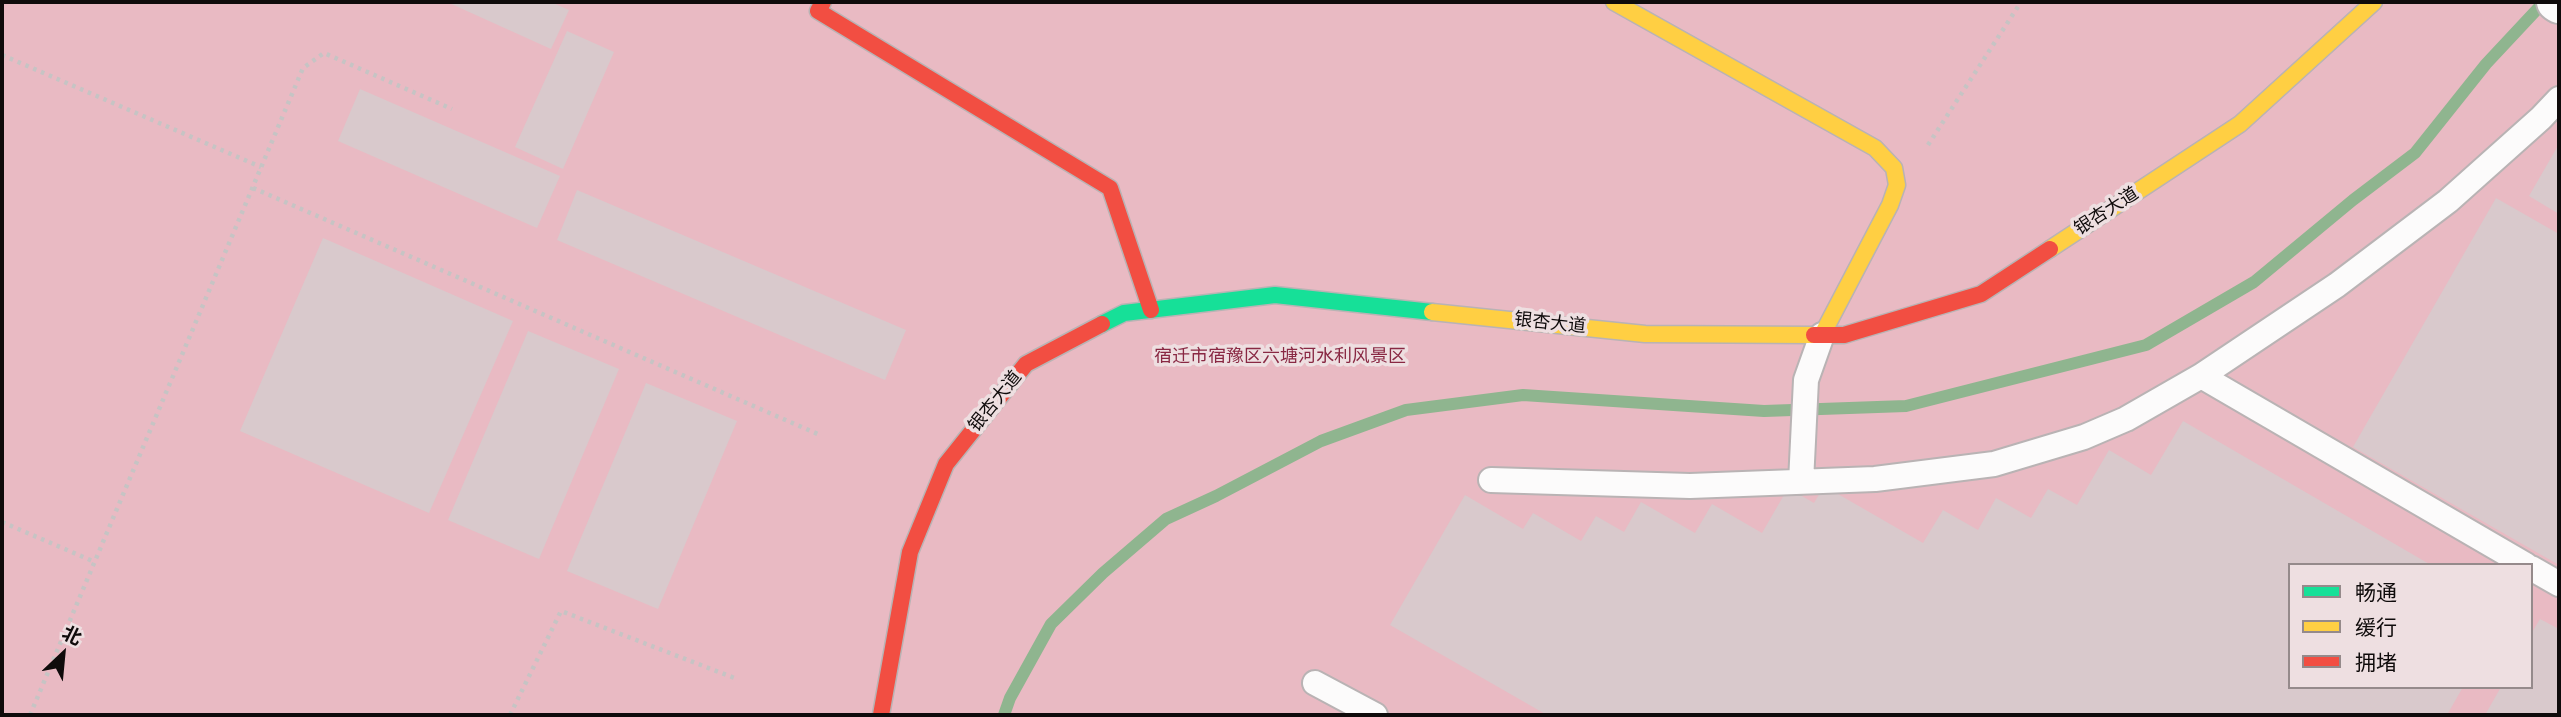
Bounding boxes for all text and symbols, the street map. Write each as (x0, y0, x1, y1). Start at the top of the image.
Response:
street label: 银杏大道 (2071, 183, 2143, 241)
street label: 银杏大道 (1513, 309, 1587, 339)
park label: 宿迁市宿豫区六塘河水利风景区 (1154, 347, 1406, 369)
street label: 银杏大道 (965, 367, 1027, 437)
legend (2288, 563, 2533, 689)
text: 畅通 (2355, 576, 2397, 608)
text: 缓行 (2355, 611, 2397, 643)
text: 北 (58, 617, 87, 652)
north arrow (28, 619, 98, 689)
text: 拥堵 (2355, 646, 2397, 678)

